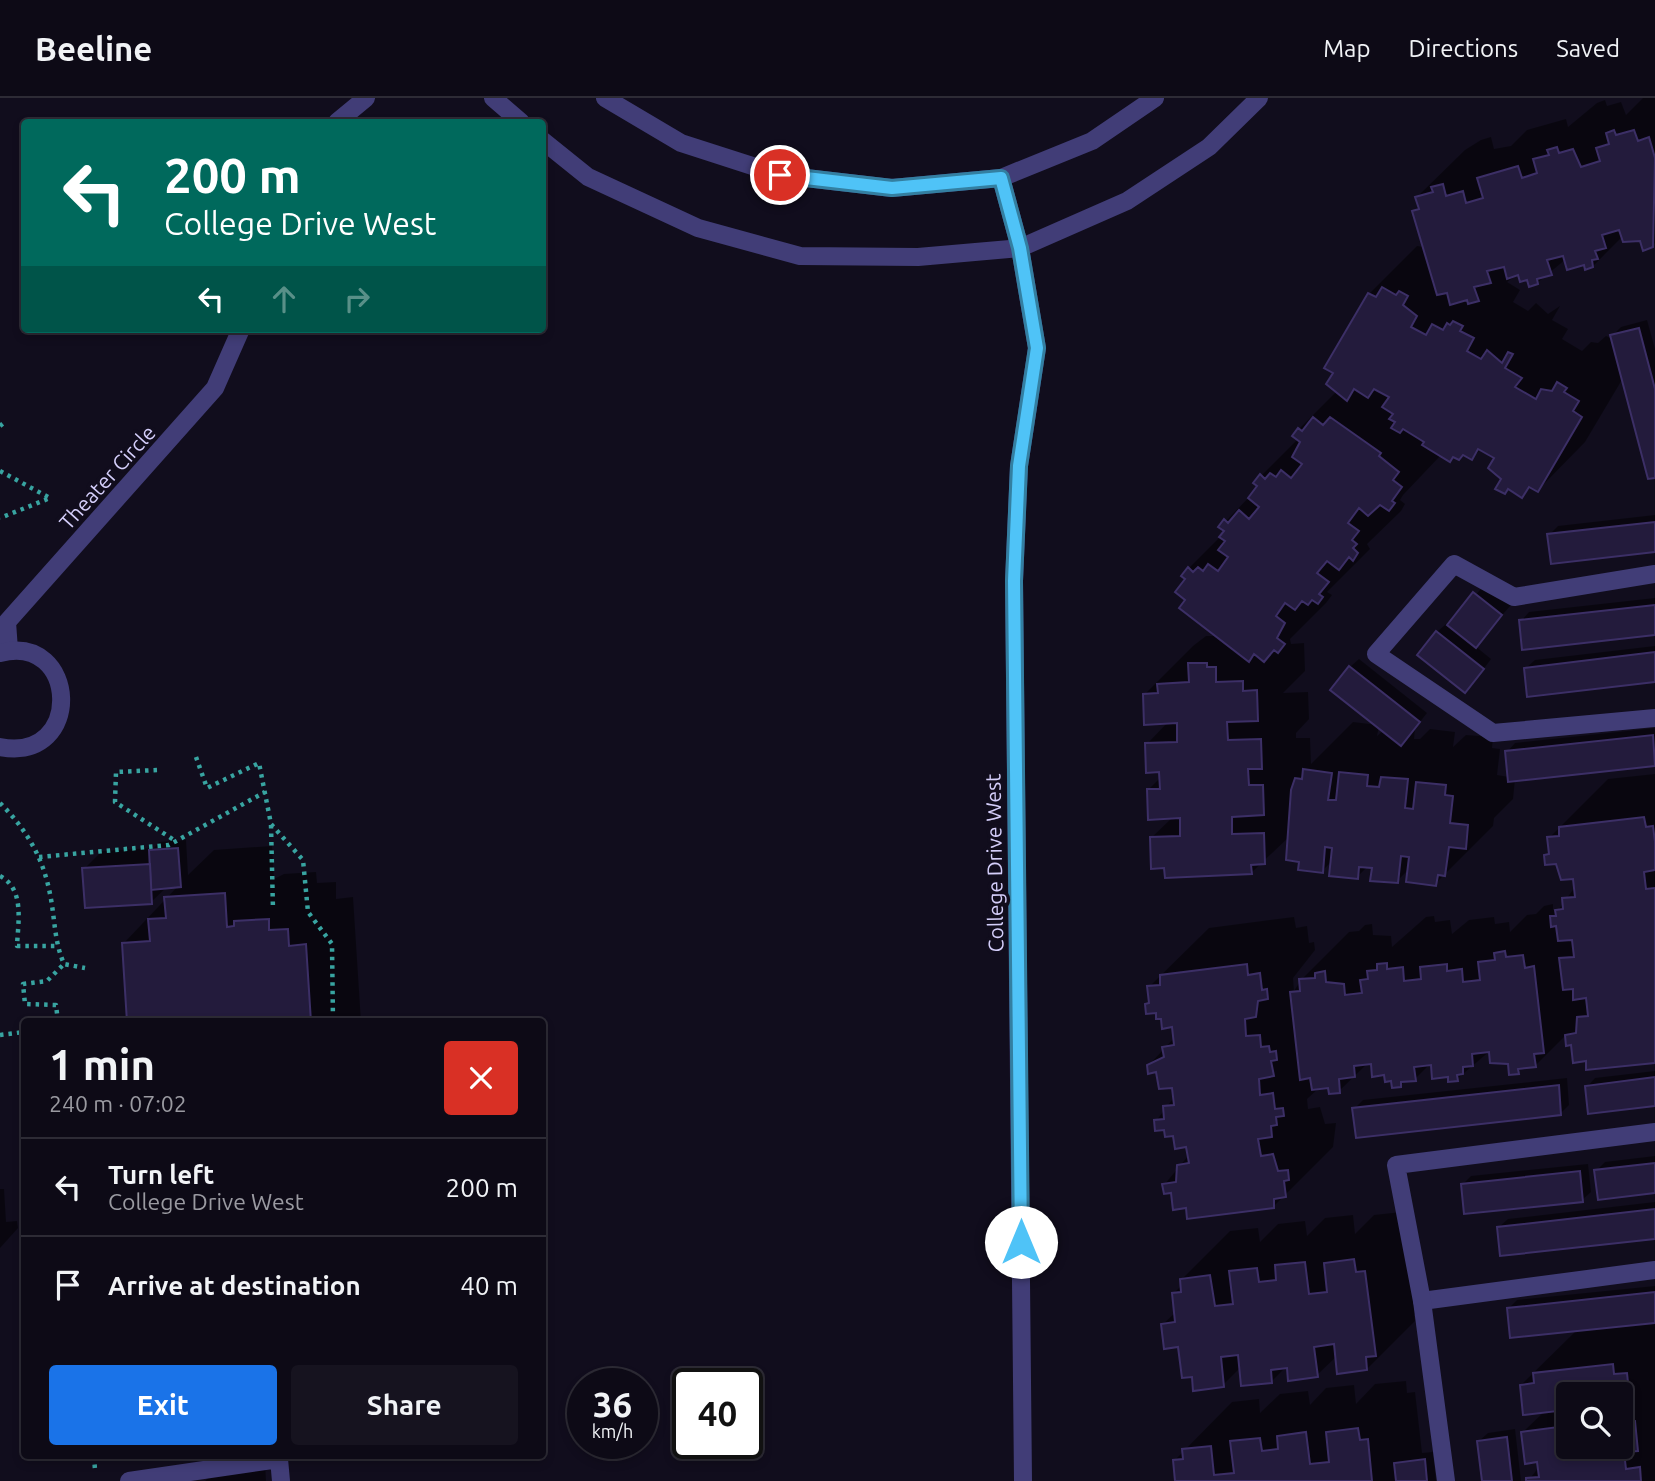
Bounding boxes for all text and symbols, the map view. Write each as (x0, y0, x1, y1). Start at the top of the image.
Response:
text: Beeline (35, 30, 152, 67)
text: Map (1323, 35, 1370, 62)
text: Directions (1408, 35, 1518, 62)
text: Saved (1556, 35, 1620, 62)
pin (750, 145, 810, 205)
icon: left (49, 147, 140, 238)
text: 200 m (164, 147, 301, 202)
icon: arrive (761, 156, 799, 194)
text: College Drive West (164, 205, 436, 241)
icon: left (192, 280, 230, 318)
icon: ahead (265, 280, 303, 318)
icon: right (338, 280, 376, 318)
street label: Theater Circle (54, 420, 160, 534)
street label: College Drive West (980, 773, 1008, 953)
text: 1 min (49, 1041, 155, 1088)
button: close (444, 1041, 518, 1115)
text: 240 m · 07:02 (49, 1091, 187, 1116)
text: Turn left (108, 1160, 214, 1189)
icon: left (49, 1168, 87, 1206)
text: 200 m (446, 1173, 518, 1202)
text: College Drive West (108, 1189, 304, 1214)
position arrow (984, 1205, 1058, 1279)
icon: arrive (49, 1266, 87, 1304)
text: Arrive at destination (108, 1271, 361, 1300)
text: 40 m (460, 1271, 518, 1300)
button: Exit (49, 1365, 277, 1445)
button: Share (291, 1365, 518, 1445)
speed limit sign: 40 (672, 1368, 763, 1459)
map controls (1556, 1382, 1633, 1459)
button: search (1556, 1382, 1633, 1459)
text: 36 (593, 1384, 632, 1424)
text: km/h (592, 1421, 633, 1441)

